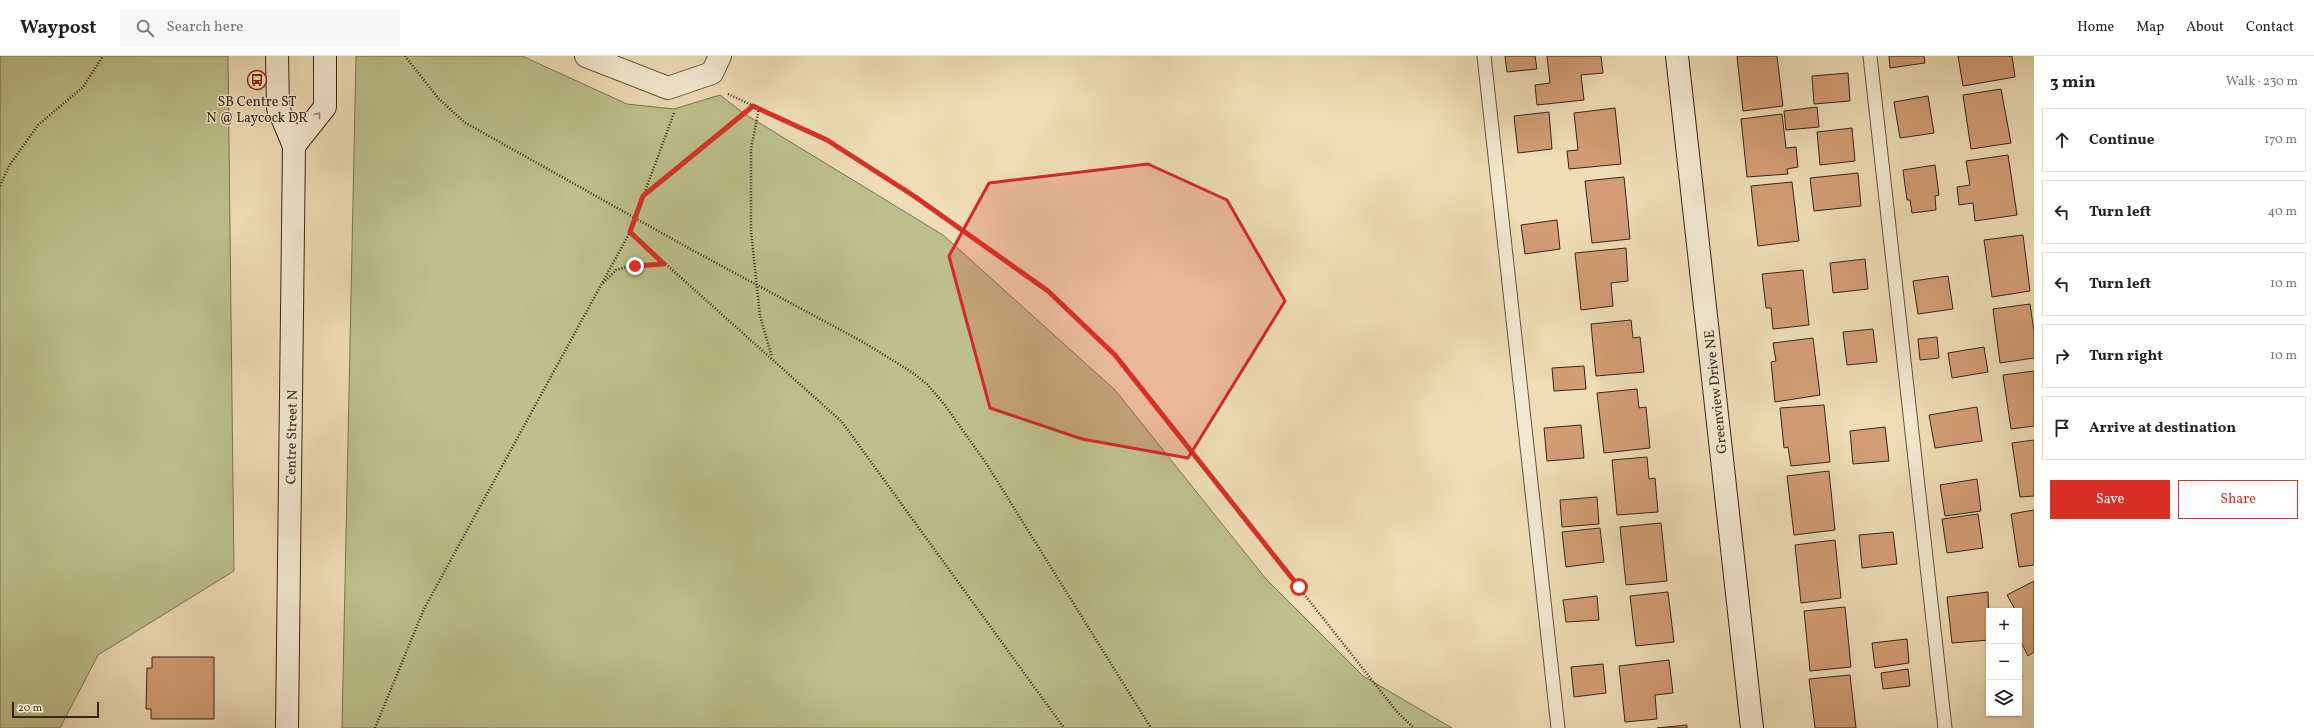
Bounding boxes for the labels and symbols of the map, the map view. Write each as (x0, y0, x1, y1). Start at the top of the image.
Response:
bus stop icon: SB Centre ST N @ Laycock DR (246, 69, 268, 91)
place label: SB Centre ST N @ Laycock DR (206, 93, 308, 128)
one-way arrow (313, 113, 320, 120)
route end (626, 257, 644, 275)
street label: Greenview Drive NE (1701, 329, 1732, 455)
street label: Centre Street N (282, 390, 303, 484)
route start (1290, 578, 1308, 596)
scale bar (12, 700, 99, 719)

